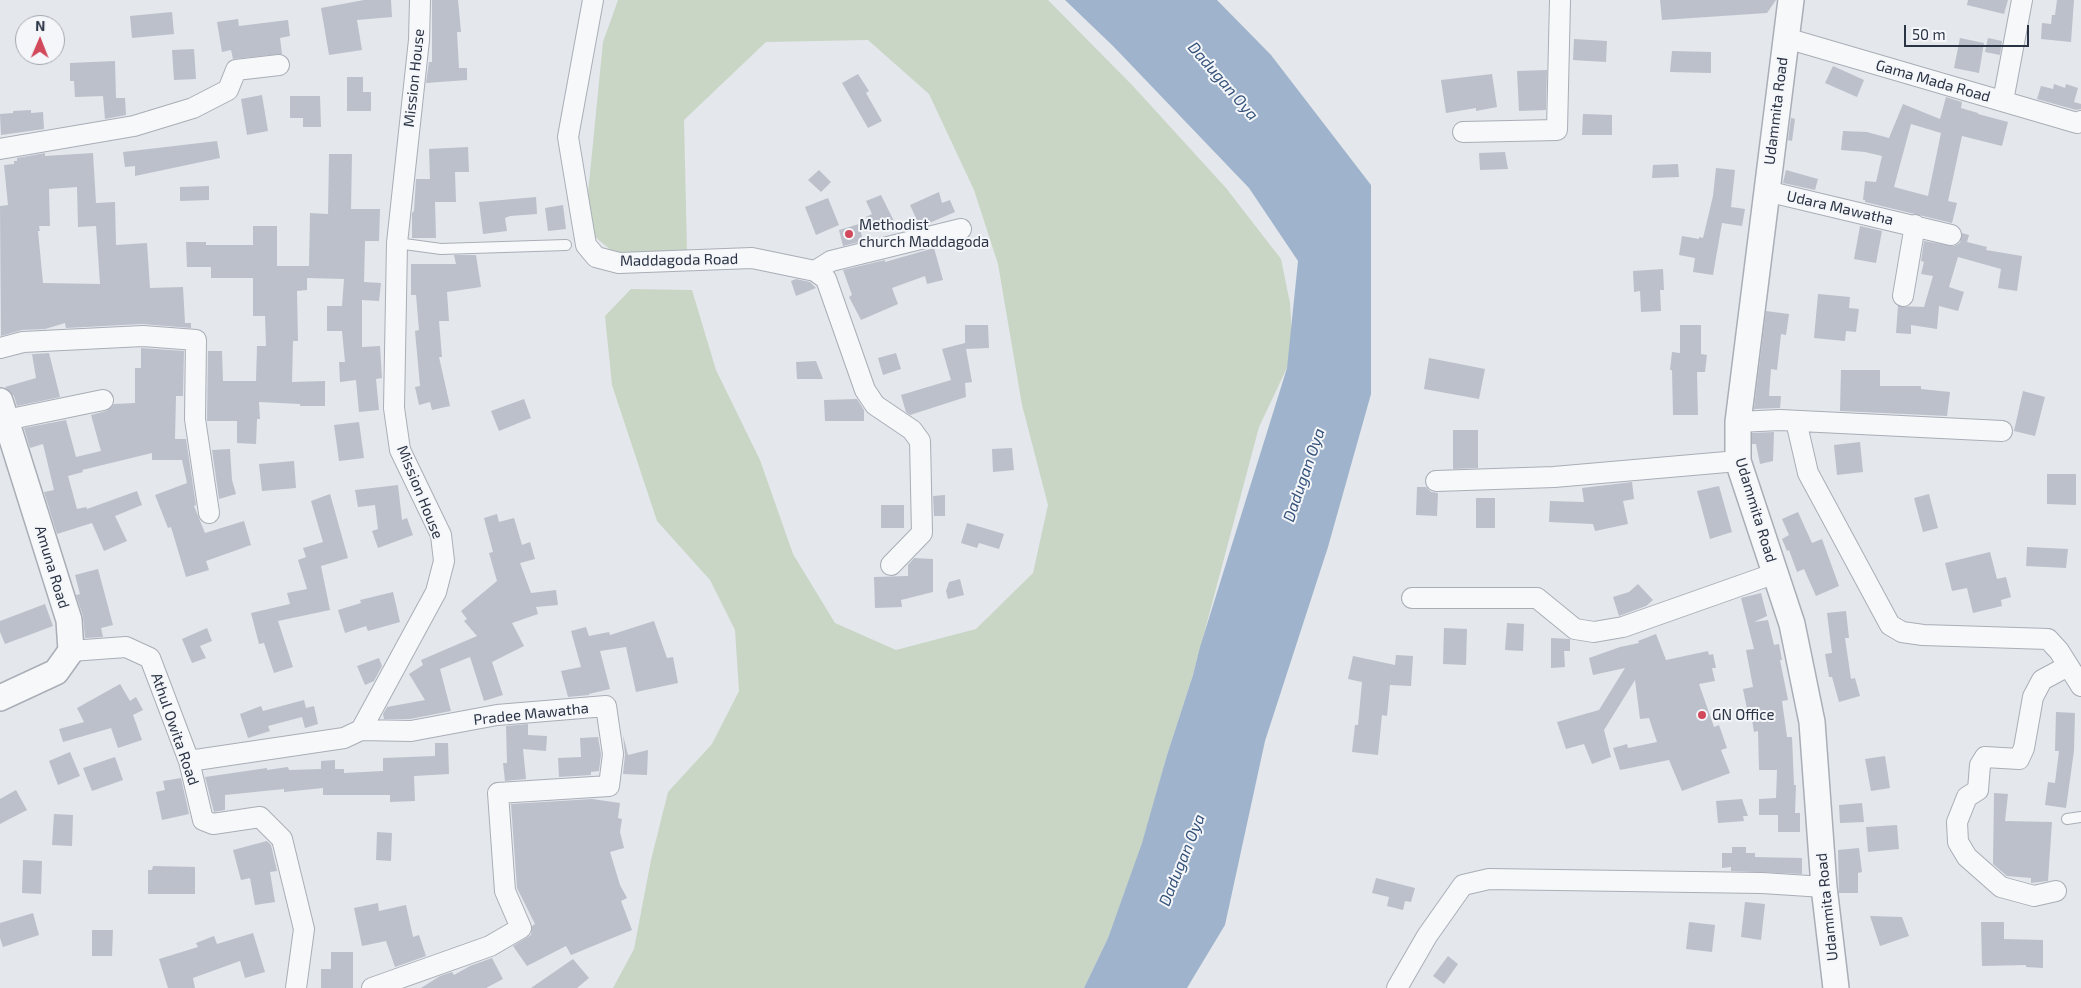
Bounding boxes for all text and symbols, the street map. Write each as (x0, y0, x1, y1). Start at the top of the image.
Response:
north arrow (15, 15, 65, 65)
scale bar (1906, 15, 2031, 47)
text: N (35, 17, 45, 34)
text: 50 m (1912, 25, 1946, 43)
street label: Mission House (400, 28, 428, 128)
water label: Dadugan Oya (1184, 38, 1262, 124)
street label: Udammita Road (1760, 56, 1792, 166)
street label: Gama Mada Road (1874, 56, 1992, 106)
street label: Udara Mawatha (1785, 187, 1895, 229)
place label: Methodist church Maddagoda (859, 216, 989, 251)
marker: Methodist church Maddagoda (843, 228, 855, 240)
street label: Maddagoda Road (620, 250, 738, 270)
water label: Dadugan Oya (1279, 426, 1329, 524)
street label: Mission House (393, 443, 447, 541)
street label: Udammita Road (1732, 455, 1780, 565)
street label: Amuna Road (31, 523, 73, 611)
street label: Athul Owita Road (147, 670, 203, 788)
street label: Pradee Mawatha (472, 699, 590, 729)
place label: GN Office (1712, 706, 1775, 724)
marker: GN Office (1696, 709, 1708, 721)
water label: Dadugan Oya (1155, 811, 1209, 909)
street label: Udammita Road (1812, 852, 1842, 962)

